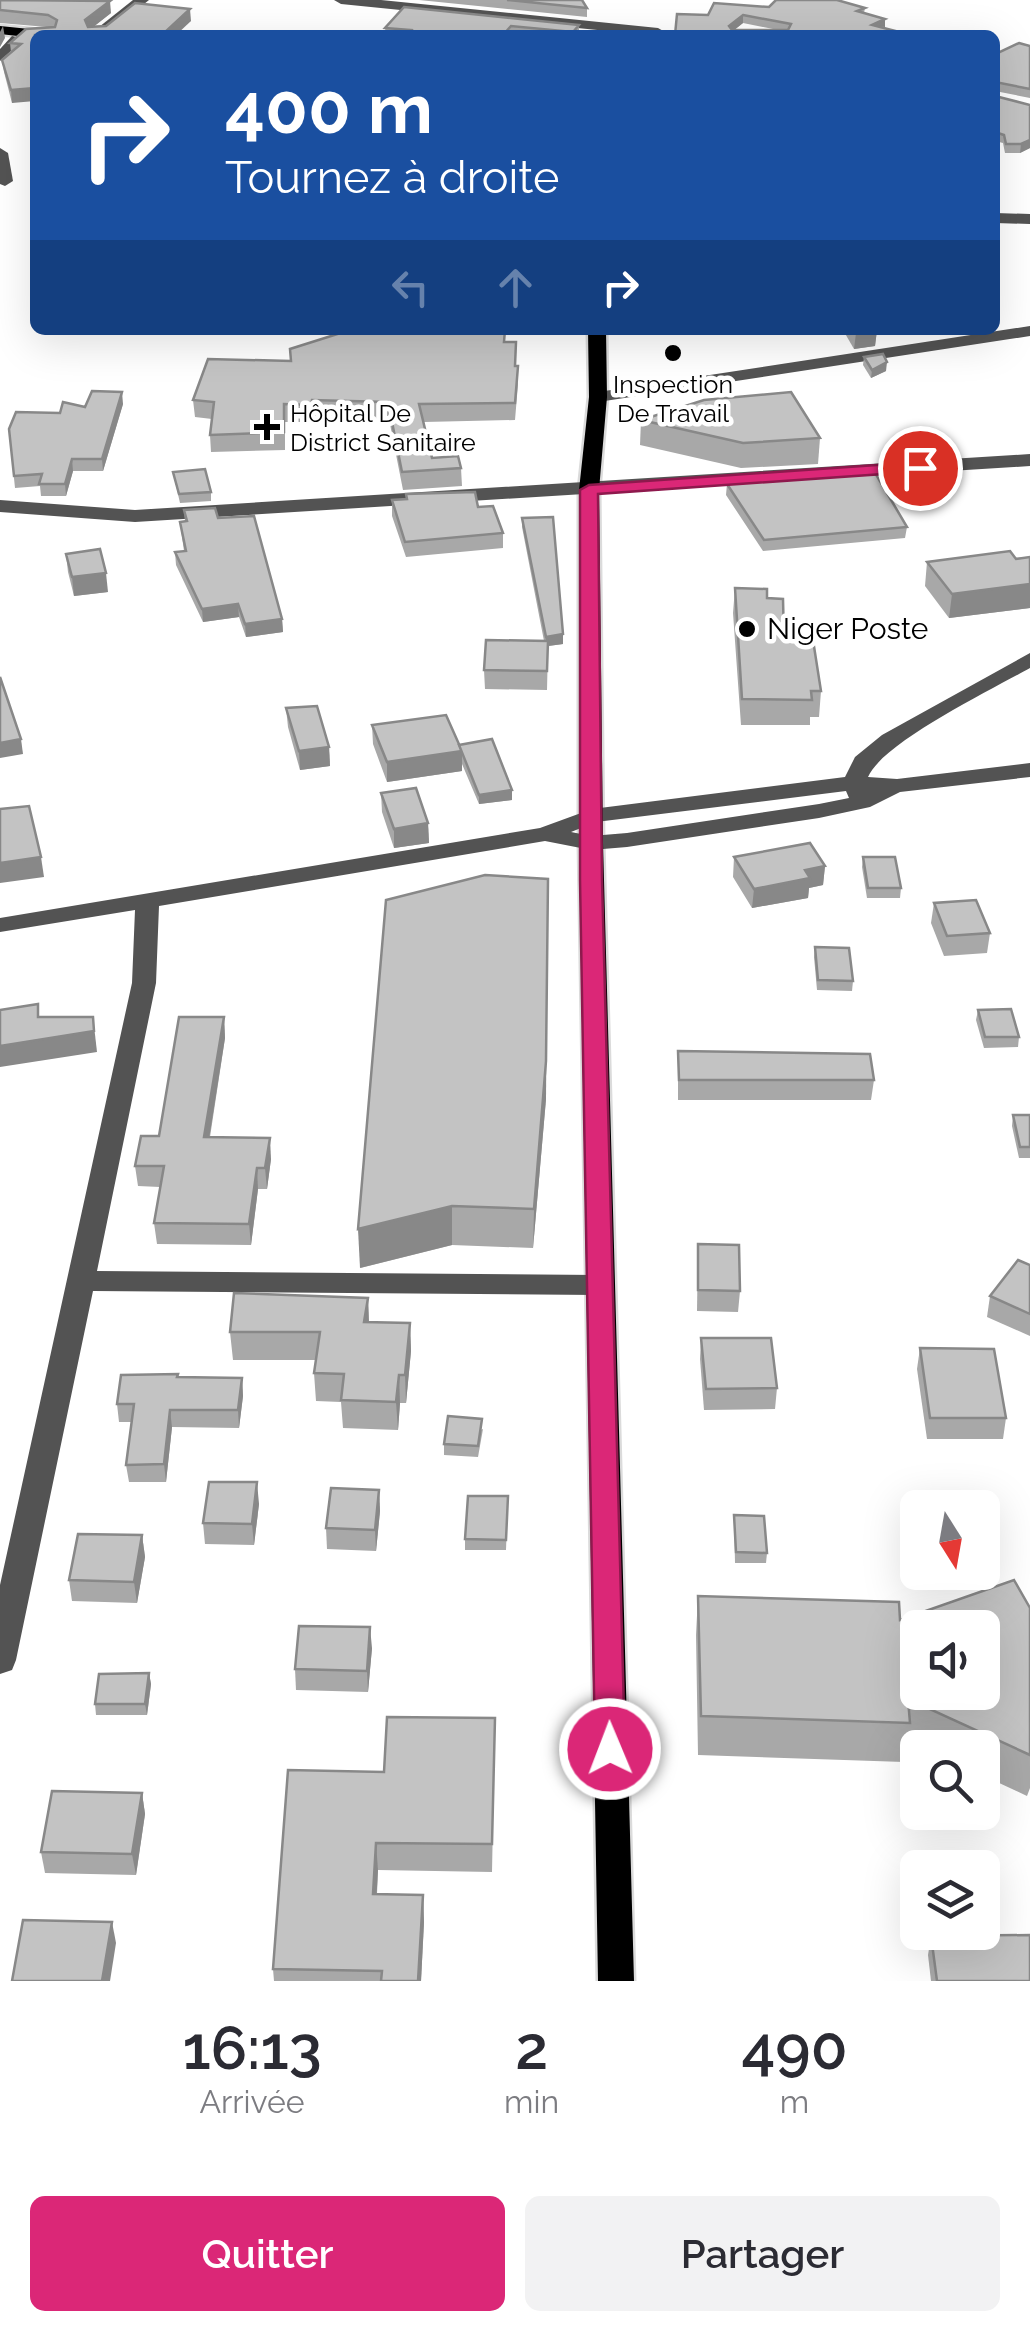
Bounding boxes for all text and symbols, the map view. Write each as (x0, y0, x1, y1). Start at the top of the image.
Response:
text: 400 m (225, 67, 433, 149)
icon: right (60, 70, 190, 200)
text: Tournez à droite (225, 151, 559, 204)
icon: left (383, 260, 438, 315)
icon: ahead (488, 260, 543, 315)
icon: right (593, 260, 648, 315)
marker: Inspection De Travail (662, 342, 684, 364)
place label: Inspection De Travail (613, 369, 733, 428)
place label: Hôpital De District Sanitaire (290, 398, 476, 457)
marker: Hôpital De District Sanitaire (254, 414, 280, 440)
pin (878, 426, 963, 511)
icon: arrive (893, 441, 948, 496)
place label: Niger Poste (767, 611, 928, 646)
marker: Niger Poste (736, 618, 758, 640)
north arrow (900, 1490, 1000, 1590)
map controls (900, 1490, 1000, 1950)
button: sound (900, 1610, 1000, 1710)
position arrow (558, 1697, 662, 1801)
button: search (900, 1730, 1000, 1830)
button: layers (900, 1850, 1000, 1950)
text: 16:13 (182, 2013, 322, 2083)
text: 2 (515, 2013, 548, 2083)
text: 490 (742, 2013, 848, 2083)
text: Arrivée (199, 2083, 305, 2120)
text: min (504, 2083, 559, 2120)
text: m (780, 2083, 809, 2120)
button: Quitter (30, 2196, 505, 2311)
button: Partager (525, 2196, 1000, 2311)

